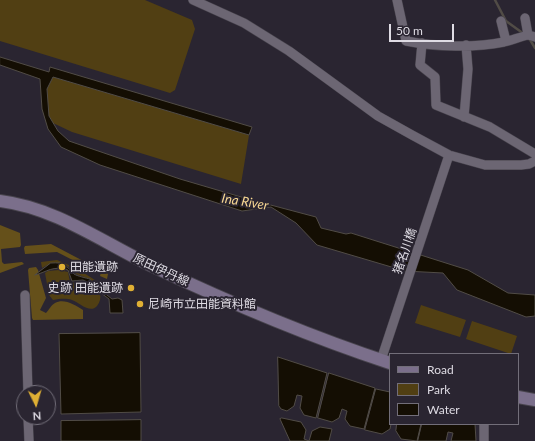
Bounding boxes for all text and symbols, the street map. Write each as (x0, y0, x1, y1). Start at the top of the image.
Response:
scale bar (391, 16, 456, 42)
text: 50 m (396, 23, 423, 38)
water label: Ina River (220, 191, 270, 213)
street label: 猪名川橋 (390, 226, 420, 276)
street label: 原田伊丹線 (131, 251, 191, 289)
place label: 田能遺跡 (70, 260, 118, 274)
marker: 田能遺跡 (57, 262, 67, 272)
place label: 史跡 田能遺跡 (48, 281, 123, 295)
marker: 史跡 田能遺跡 (126, 283, 136, 293)
place label: 尼崎市立田能資料館 (148, 297, 256, 311)
marker: 尼崎市立田能資料館 (135, 299, 145, 309)
legend (389, 353, 519, 425)
text: Road (427, 362, 454, 377)
text: Park (427, 382, 450, 397)
north arrow (16, 385, 56, 425)
text: Water (427, 402, 460, 417)
text: N (32, 410, 42, 423)

